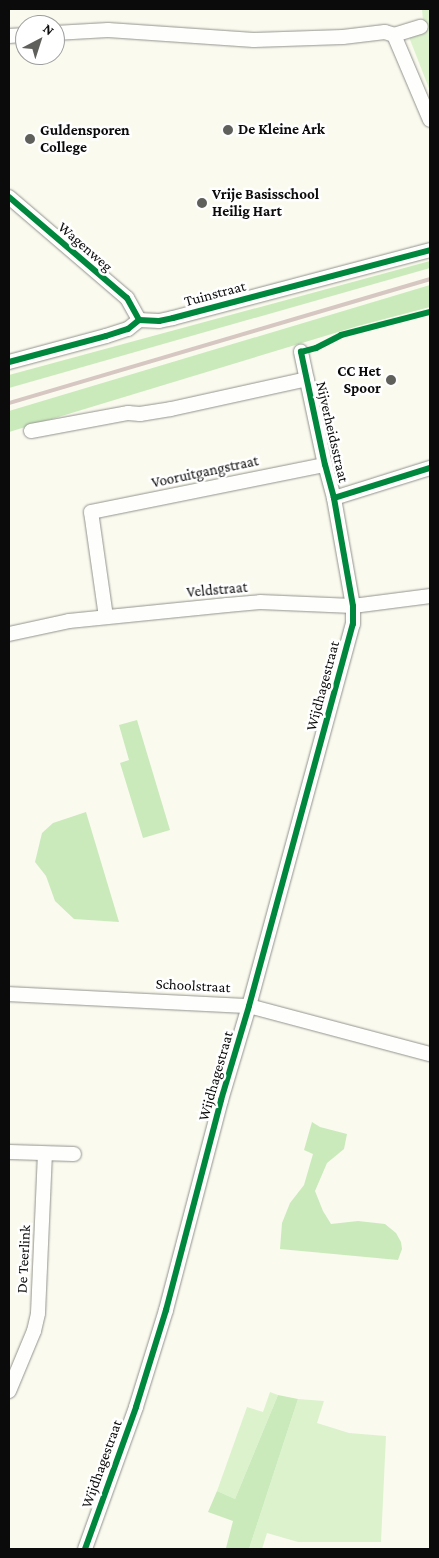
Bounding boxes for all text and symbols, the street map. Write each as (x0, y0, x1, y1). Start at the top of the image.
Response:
north arrow (15, 15, 65, 65)
text: N (40, 20, 58, 38)
place label: Guldensporen College (40, 121, 130, 156)
place label: De Kleine Ark (238, 121, 325, 139)
marker: De Kleine Ark (222, 124, 234, 136)
marker: Guldensporen College (24, 133, 36, 145)
place label: Vrije Basisschool Heilig Hart (212, 185, 319, 220)
marker: Vrije Basisschool Heilig Hart (196, 197, 208, 209)
street label: Wagenweg (54, 218, 116, 276)
street label: Tuinstraat (182, 277, 248, 311)
place label: CC Het Spoor (337, 362, 381, 397)
marker: CC Het Spoor (385, 374, 397, 386)
street label: Nijverheidsstraat (312, 380, 352, 484)
street label: Vooruitgangstraat (150, 452, 260, 492)
street label: Veldstraat (186, 578, 248, 602)
street label: Wijdhagestraat (302, 639, 344, 733)
street label: Schoolstraat (155, 975, 231, 997)
street label: Wijdhagestraat (195, 1029, 237, 1123)
street label: De Teerlink (13, 1224, 35, 1294)
street label: Wijdhagestraat (78, 1417, 126, 1511)

